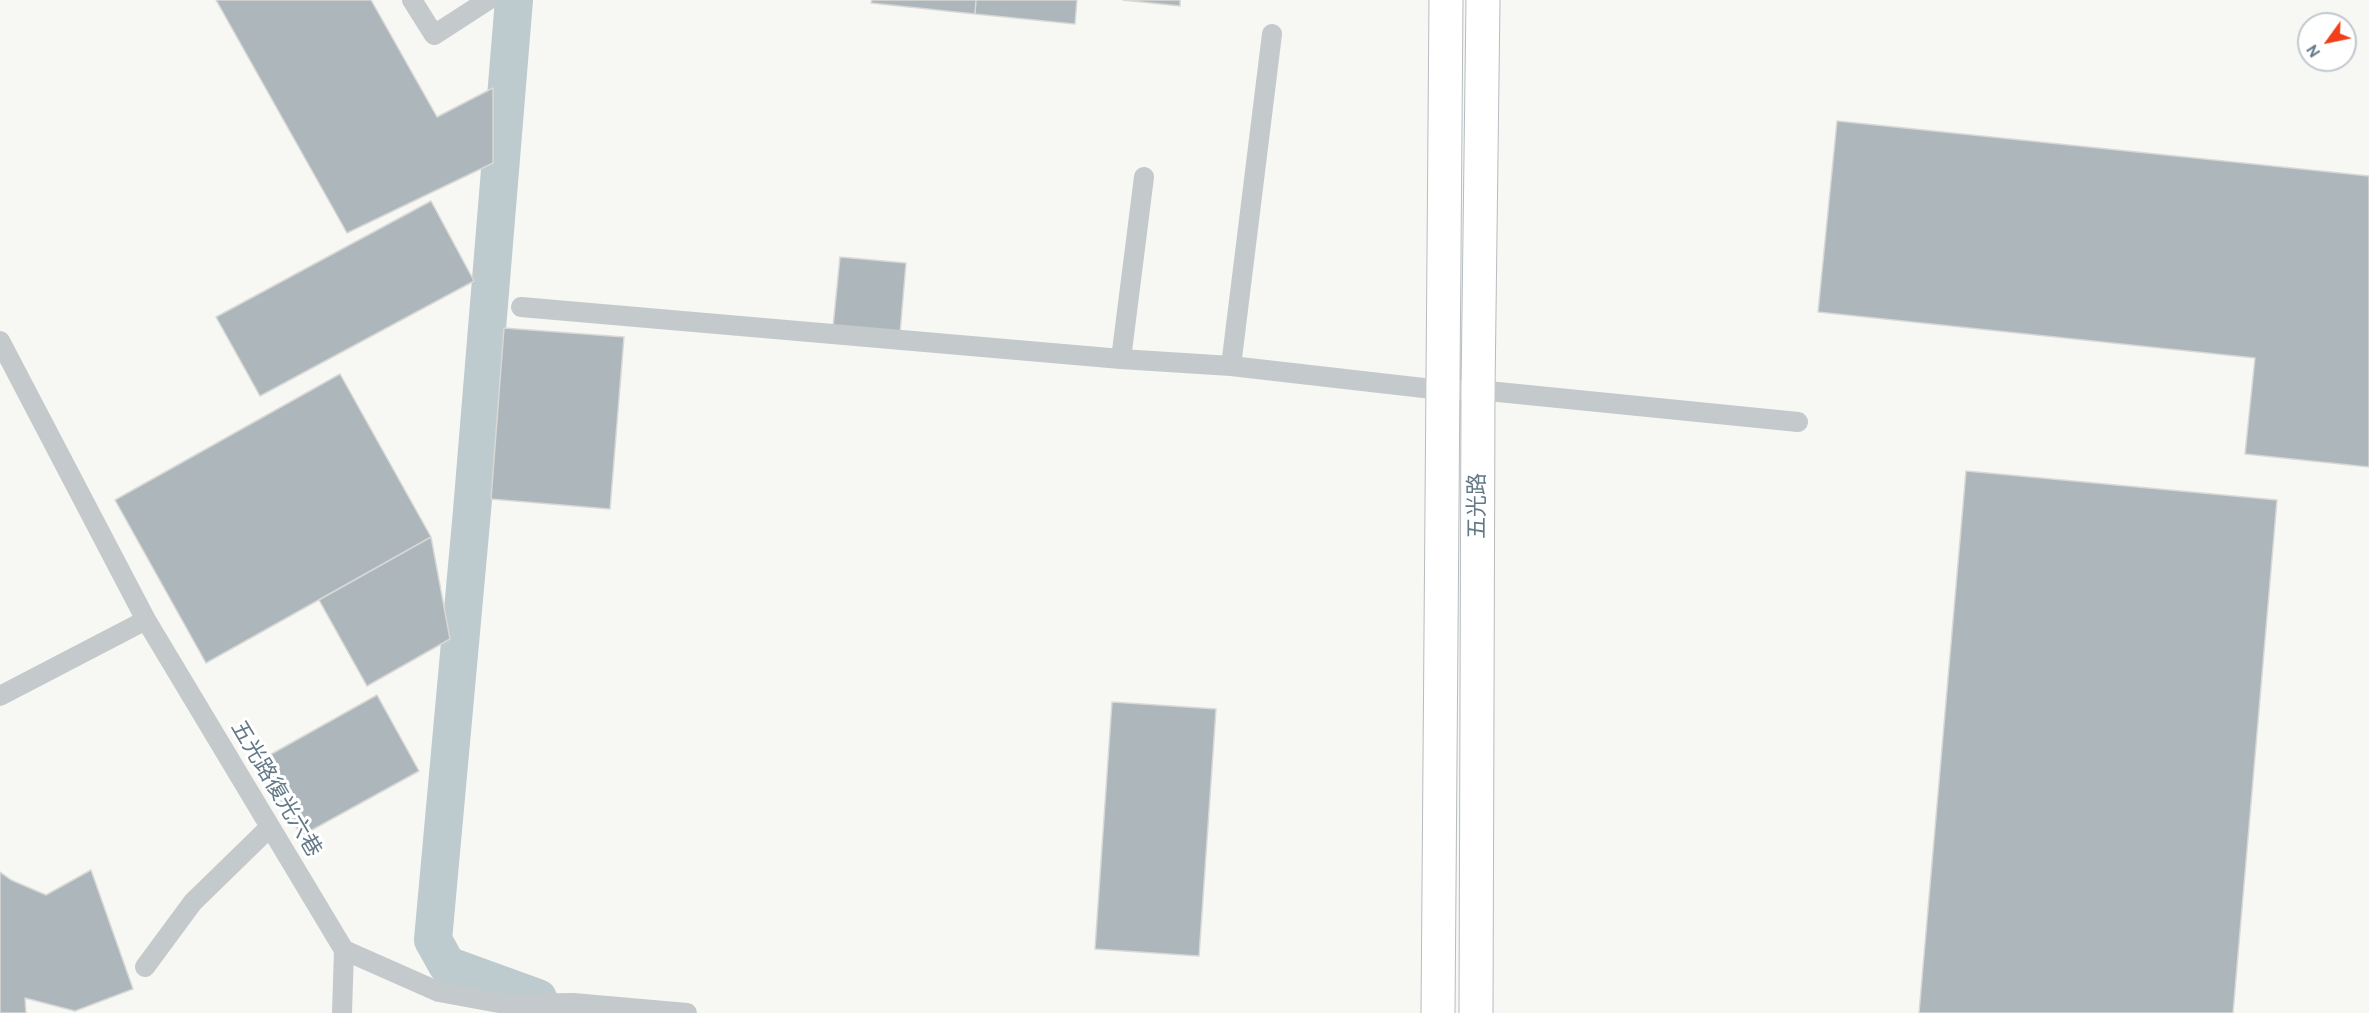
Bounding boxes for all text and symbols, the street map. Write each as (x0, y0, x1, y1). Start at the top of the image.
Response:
north arrow (2297, 12, 2357, 72)
text: N (2302, 41, 2324, 61)
street label: 五光路 (1465, 473, 1491, 539)
street label: 五光路復光六巷 (225, 716, 327, 862)

